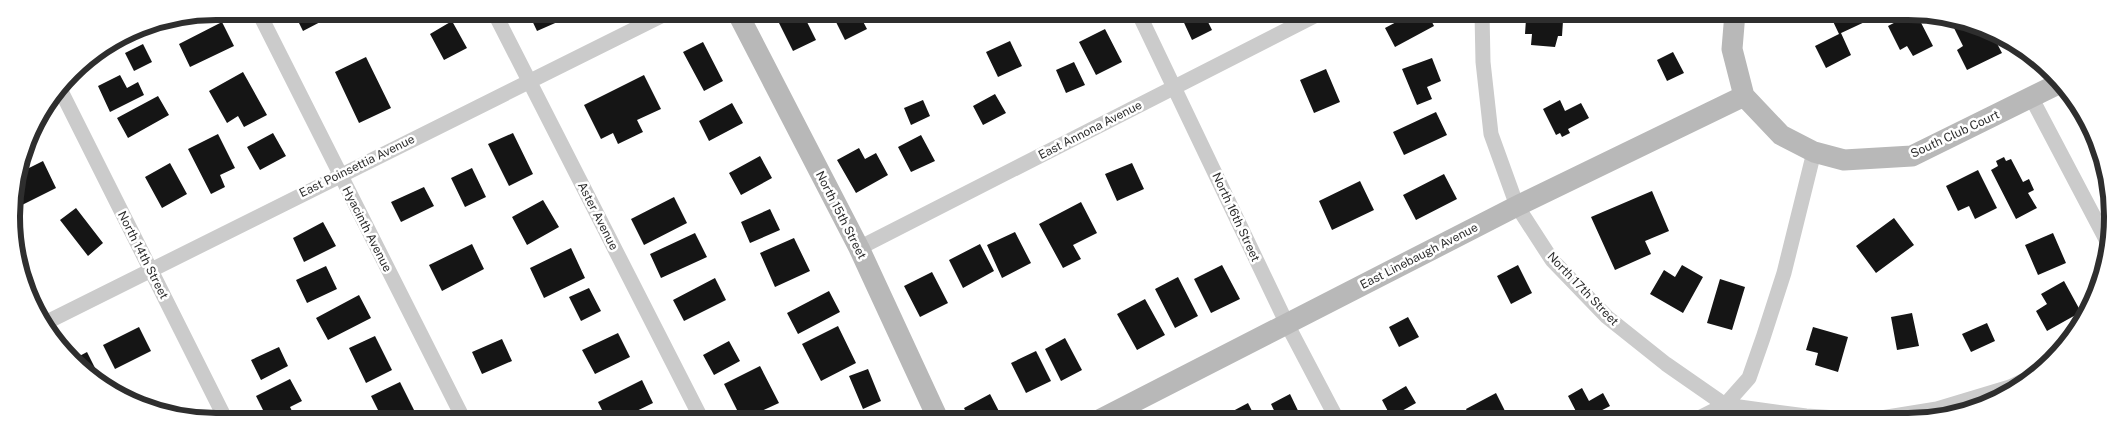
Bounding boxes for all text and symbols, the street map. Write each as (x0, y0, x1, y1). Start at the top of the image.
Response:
street label: East Annona Avenue (1036, 98, 1144, 162)
street label: South Club Court (1908, 107, 2002, 161)
street label: East Poinsettia Avenue (297, 132, 417, 200)
street label: North 15th Street (813, 169, 869, 262)
street label: North 16th Street (1209, 170, 1263, 264)
street label: Aster Avenue (575, 180, 621, 253)
street label: Hyacinth Avenue (339, 184, 395, 274)
street label: North 14th Street (115, 209, 171, 302)
street label: East Linebaugh Avenue (1358, 220, 1480, 292)
street label: North 17th Street (1544, 249, 1622, 329)

